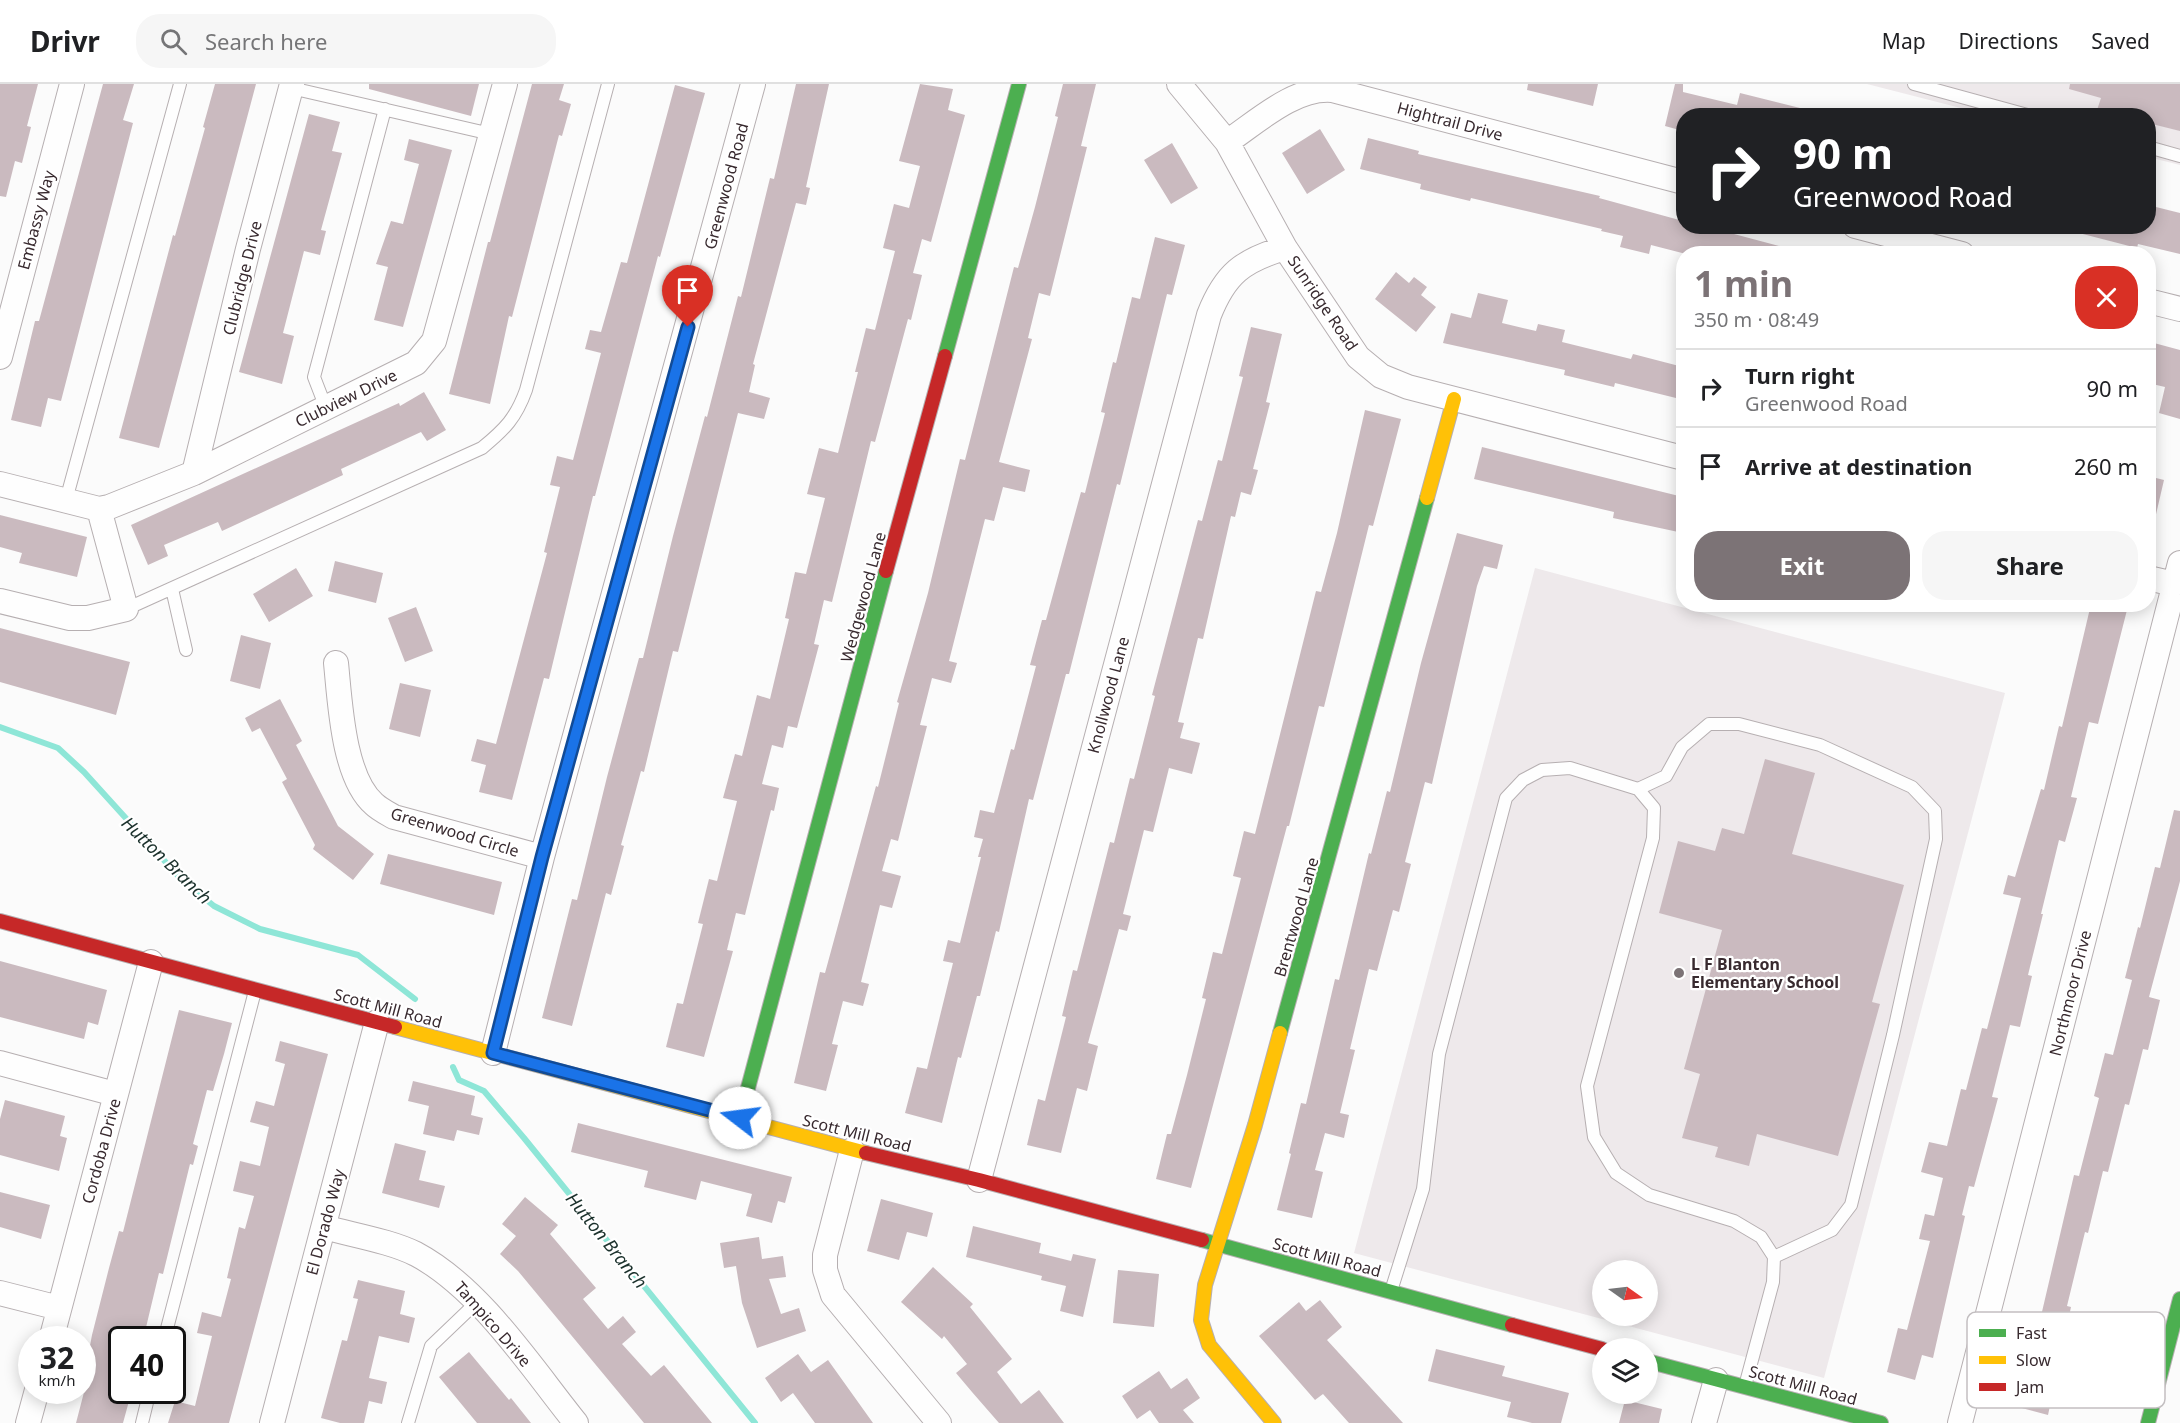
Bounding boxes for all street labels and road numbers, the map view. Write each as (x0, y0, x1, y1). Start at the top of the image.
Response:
street label: Hightrail Drive (1395, 96, 1505, 146)
street label: Greenwood Road (699, 120, 753, 252)
street label: Embassy Way (12, 167, 60, 272)
street label: Clubridge Drive (217, 219, 267, 337)
street label: Sunridge Road (1283, 251, 1363, 355)
street label: Clubview Drive (291, 364, 401, 432)
street label: Wedgewood Lane (835, 529, 891, 665)
street label: Knollwood Lane (1082, 634, 1134, 756)
street label: Greenwood Circle (388, 802, 522, 862)
street label: Brentwood Lane (1268, 855, 1324, 979)
street label: Northmoor Drive (2044, 928, 2096, 1058)
street label: Scott Mill Road (331, 983, 445, 1033)
street label: Cordoba Drive (76, 1096, 126, 1206)
street label: Scott Mill Road (800, 1109, 914, 1157)
street label: El Dorado Way (300, 1166, 350, 1278)
street label: Scott Mill Road (1270, 1232, 1384, 1282)
street label: Tampico Drive (450, 1277, 536, 1371)
street label: Scott Mill Road (1746, 1360, 1860, 1410)

